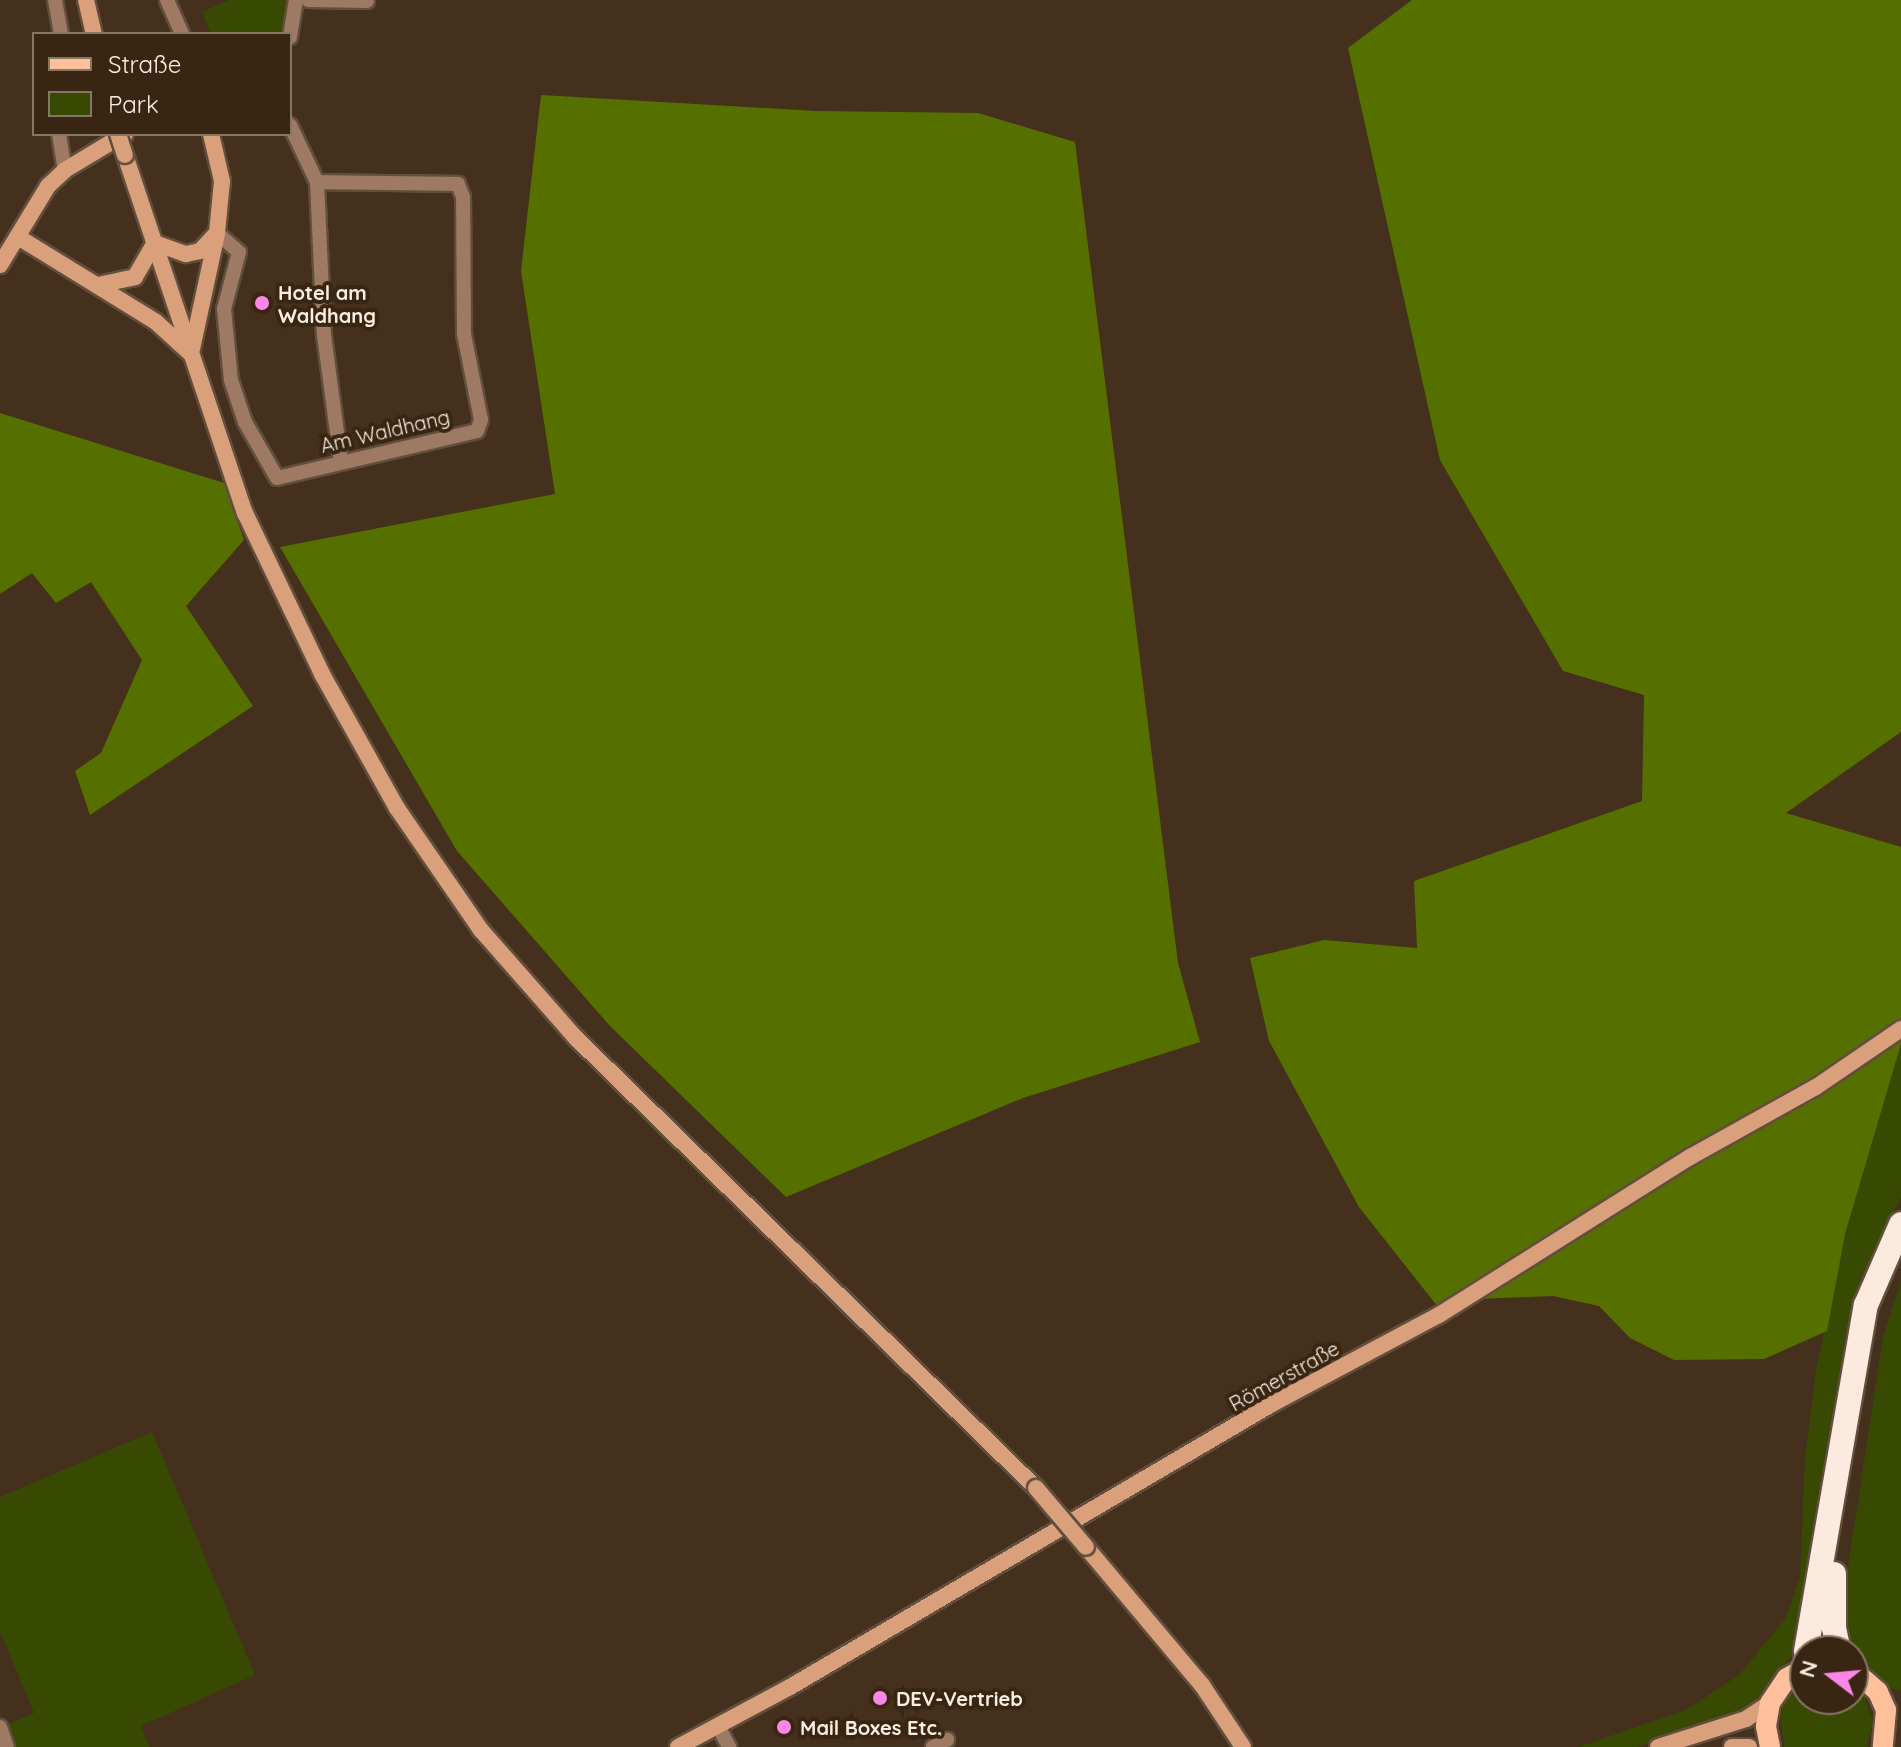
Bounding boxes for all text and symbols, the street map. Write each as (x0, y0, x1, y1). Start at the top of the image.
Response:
legend (32, 32, 292, 136)
text: Straße (108, 49, 181, 79)
text: Park (108, 89, 159, 119)
place label: Hotel am Waldhang (278, 280, 376, 327)
marker: Hotel am Waldhang (253, 294, 271, 312)
street label: Am Waldhang (318, 404, 452, 458)
street label: Römerstraße (1225, 1336, 1343, 1416)
north arrow (1789, 1635, 1869, 1715)
text: N (1792, 1657, 1824, 1681)
place label: DEV-Vertrieb (896, 1686, 1023, 1710)
marker: DEV-Vertrieb (871, 1689, 889, 1707)
place label: Mail Boxes Etc. (800, 1715, 942, 1739)
marker: Mail Boxes Etc. (775, 1718, 793, 1736)

